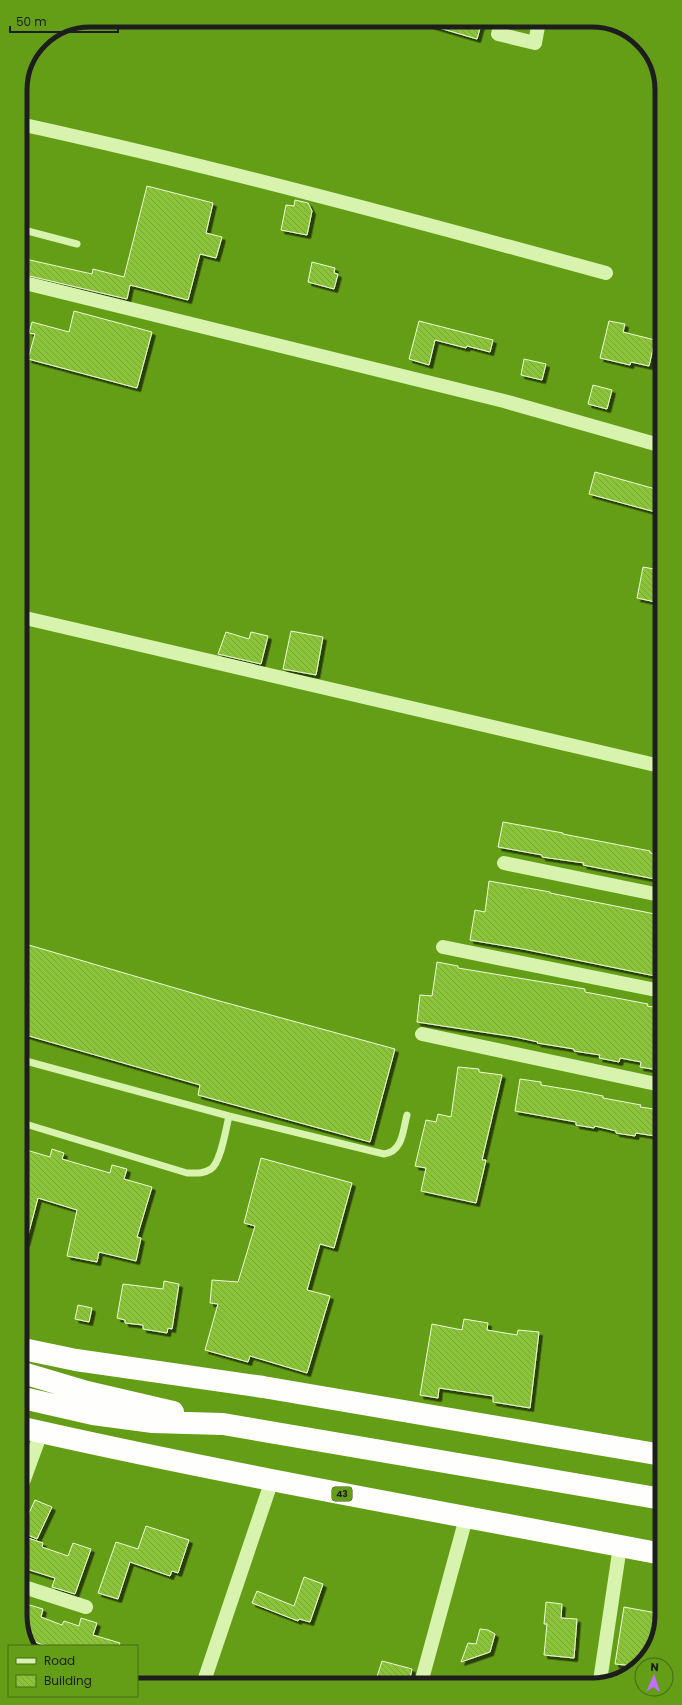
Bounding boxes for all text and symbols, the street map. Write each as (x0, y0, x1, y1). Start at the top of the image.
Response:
scale bar (10, 8, 118, 34)
text: 50 m (16, 13, 47, 30)
road number: 43 (332, 1487, 352, 1501)
legend (8, 1645, 138, 1697)
text: Road (44, 1652, 75, 1669)
north arrow (634, 1657, 674, 1697)
text: N (650, 1659, 659, 1675)
text: Building (44, 1672, 92, 1689)

